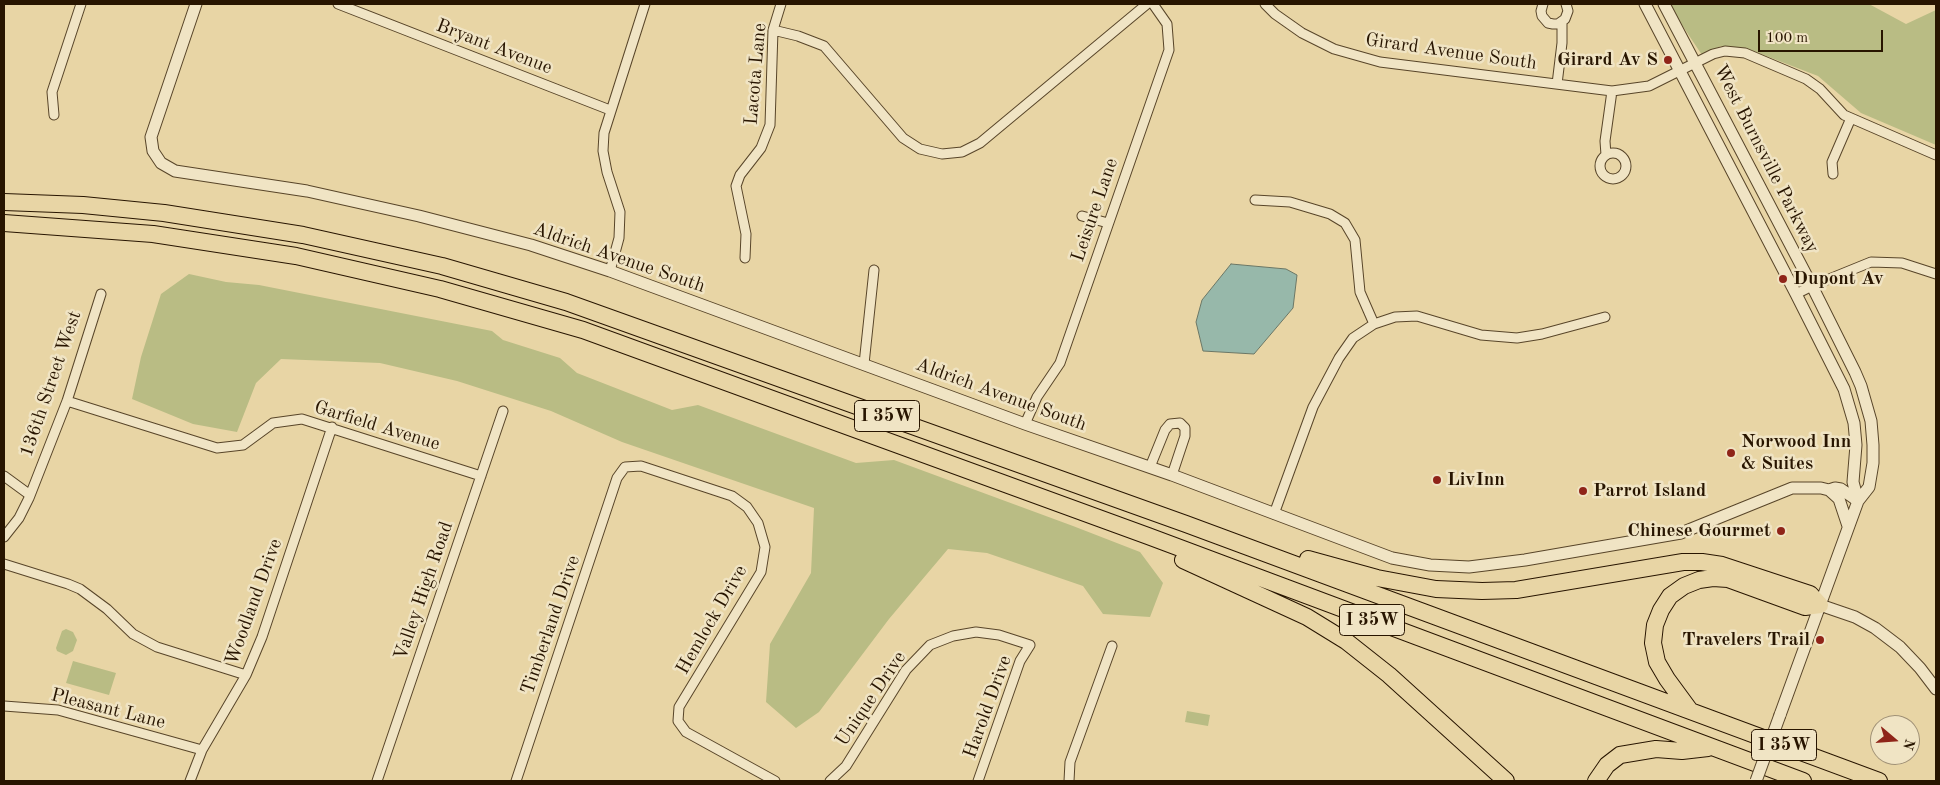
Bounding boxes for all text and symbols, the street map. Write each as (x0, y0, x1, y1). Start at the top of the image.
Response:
street label: Bryant Avenue (433, 14, 555, 80)
scale bar (1760, 20, 1885, 52)
street label: Lacota Lane (740, 22, 772, 126)
street label: Girard Avenue South (1364, 29, 1538, 75)
text: 100 m (1766, 31, 1808, 46)
place label: Girard Av S (1557, 49, 1658, 71)
marker: Girard Av S (1662, 54, 1674, 66)
street label: West Burnsville Parkway (1708, 61, 1824, 257)
street label: Leisure Lane (1067, 155, 1123, 265)
street label: Aldrich Avenue South (530, 218, 708, 298)
place label: Dupont Av (1793, 268, 1884, 290)
marker: Dupont Av (1777, 273, 1789, 285)
street label: 136th Street West (15, 308, 87, 460)
street label: Aldrich Avenue South (912, 353, 1090, 437)
street label: Garfield Avenue (311, 396, 443, 456)
road number: I 35W (854, 401, 920, 432)
place label: Norwood Inn & Suites (1741, 431, 1851, 475)
marker: Norwood Inn & Suites (1725, 447, 1737, 459)
place label: LivInn (1447, 469, 1505, 491)
marker: LivInn (1431, 474, 1443, 486)
place label: Parrot Island (1593, 480, 1706, 502)
marker: Parrot Island (1577, 485, 1589, 497)
street label: Valley High Road (390, 519, 458, 663)
place label: Chinese Gourmet (1627, 520, 1771, 542)
marker: Chinese Gourmet (1775, 525, 1787, 537)
street label: Woodland Drive (221, 536, 287, 668)
street label: Timberland Drive (517, 552, 585, 698)
street label: Hemlock Drive (672, 561, 752, 679)
road number: I 35W (1340, 604, 1404, 636)
place label: Travelers Trail (1682, 629, 1810, 651)
marker: Travelers Trail (1814, 634, 1826, 646)
street label: Unique Drive (831, 647, 911, 751)
street label: Harold Drive (959, 653, 1017, 761)
street label: Pleasant Lane (48, 684, 168, 734)
north arrow (1870, 715, 1920, 765)
road number: I 35W (1752, 730, 1816, 760)
text: N (1900, 737, 1917, 752)

